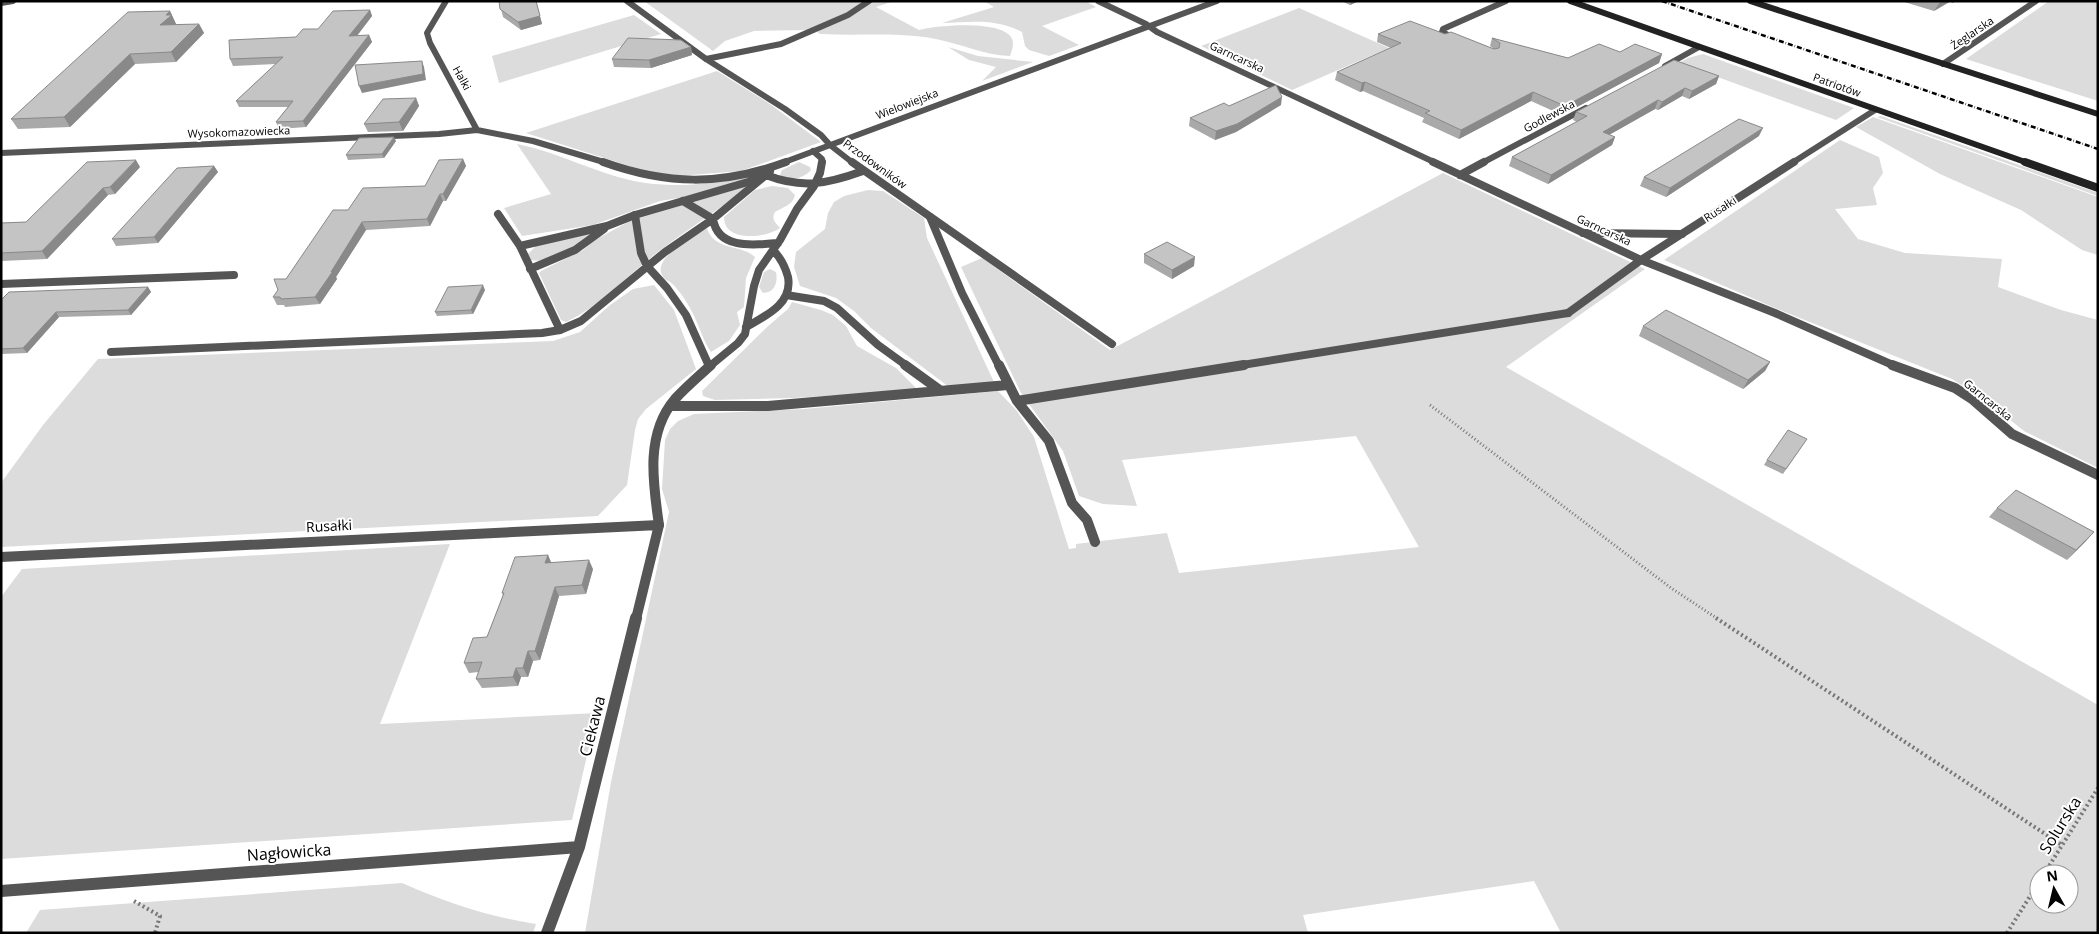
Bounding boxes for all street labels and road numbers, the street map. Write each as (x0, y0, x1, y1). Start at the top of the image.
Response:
street label: Żeglarska (1947, 13, 1996, 52)
street label: Garncarska (1208, 37, 1267, 76)
street label: Halki (450, 63, 475, 93)
street label: Patriotów (1811, 69, 1863, 100)
street label: Wielowiejska (873, 85, 940, 122)
street label: Godlewska (1521, 96, 1577, 135)
street label: Wysokomazowiecka (187, 122, 291, 141)
street label: Przodowników (840, 135, 911, 192)
street label: Rusałki (1700, 192, 1739, 225)
street label: Garncarska (1575, 210, 1634, 249)
street label: Garncarska (1961, 375, 2016, 424)
street label: Rusałki (305, 515, 352, 536)
street label: Ciekawa (574, 693, 610, 759)
street label: Solurska (2034, 792, 2086, 858)
street label: Nagłowicka (246, 838, 332, 866)

